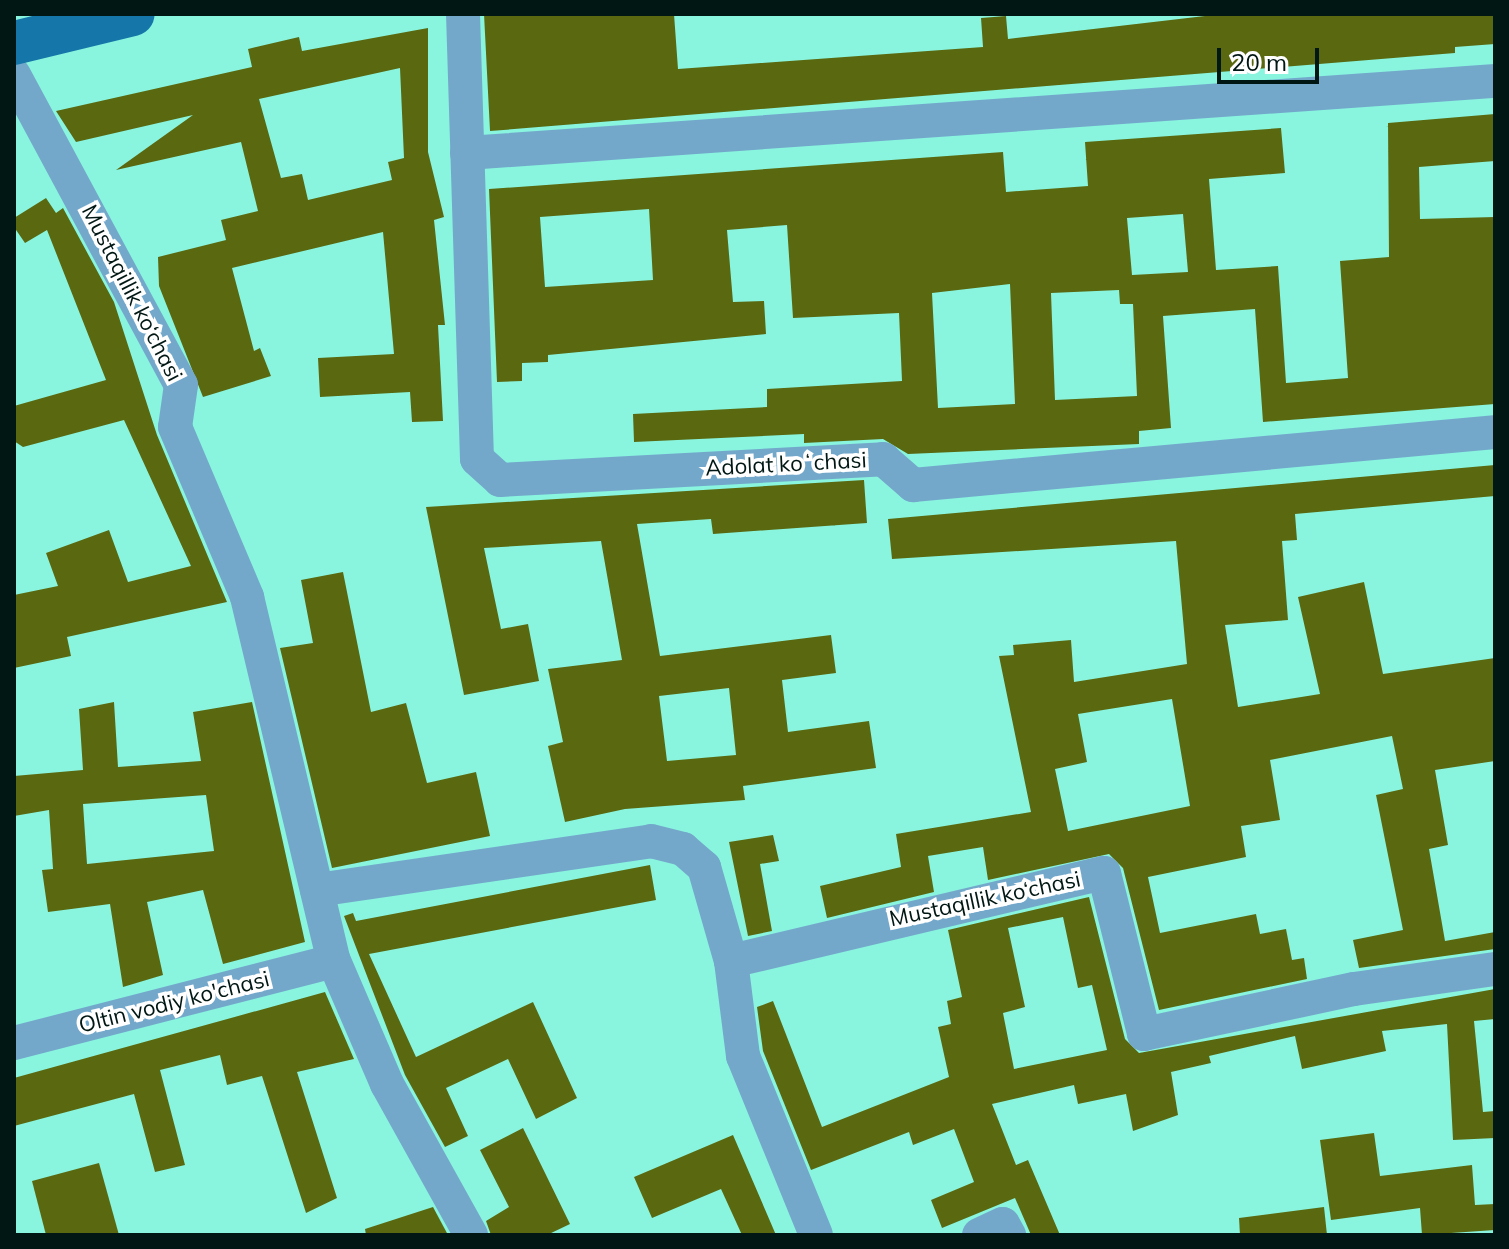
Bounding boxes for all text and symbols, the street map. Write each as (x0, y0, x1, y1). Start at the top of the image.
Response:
scale bar (1221, 32, 1323, 82)
text: 20 m (1231, 47, 1287, 77)
street label: Mustaqillik ko‘chasi (76, 200, 188, 386)
street label: Adolat koʻchasi (705, 447, 867, 481)
street label: Mustaqillik ko‘chasi (887, 866, 1083, 932)
street label: Oltin vodiy ko'chasi (76, 966, 272, 1038)

